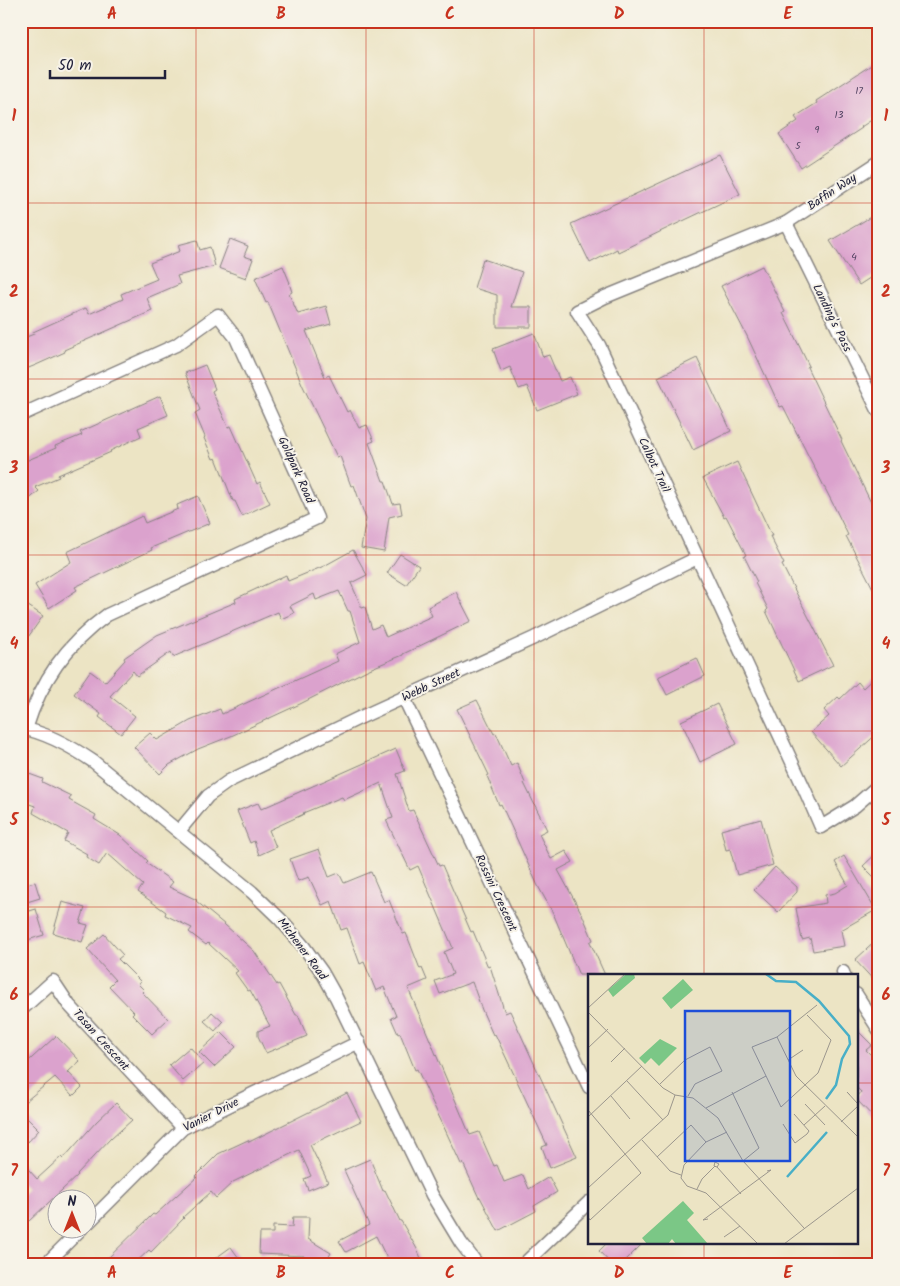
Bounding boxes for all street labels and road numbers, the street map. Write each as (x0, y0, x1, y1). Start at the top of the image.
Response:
street label: Baffin Way (803, 168, 861, 216)
street label: Landing's Pass (807, 281, 857, 355)
street label: Goldpark Road (273, 433, 320, 507)
street label: Calbot Trail (633, 434, 675, 496)
street label: Webb Street (399, 663, 464, 707)
street label: Rossini Crescent (470, 851, 522, 935)
street label: Michener Road (272, 914, 333, 985)
street label: Tasan Crescent (68, 1005, 134, 1075)
street label: Vanier Drive (180, 1093, 243, 1137)

